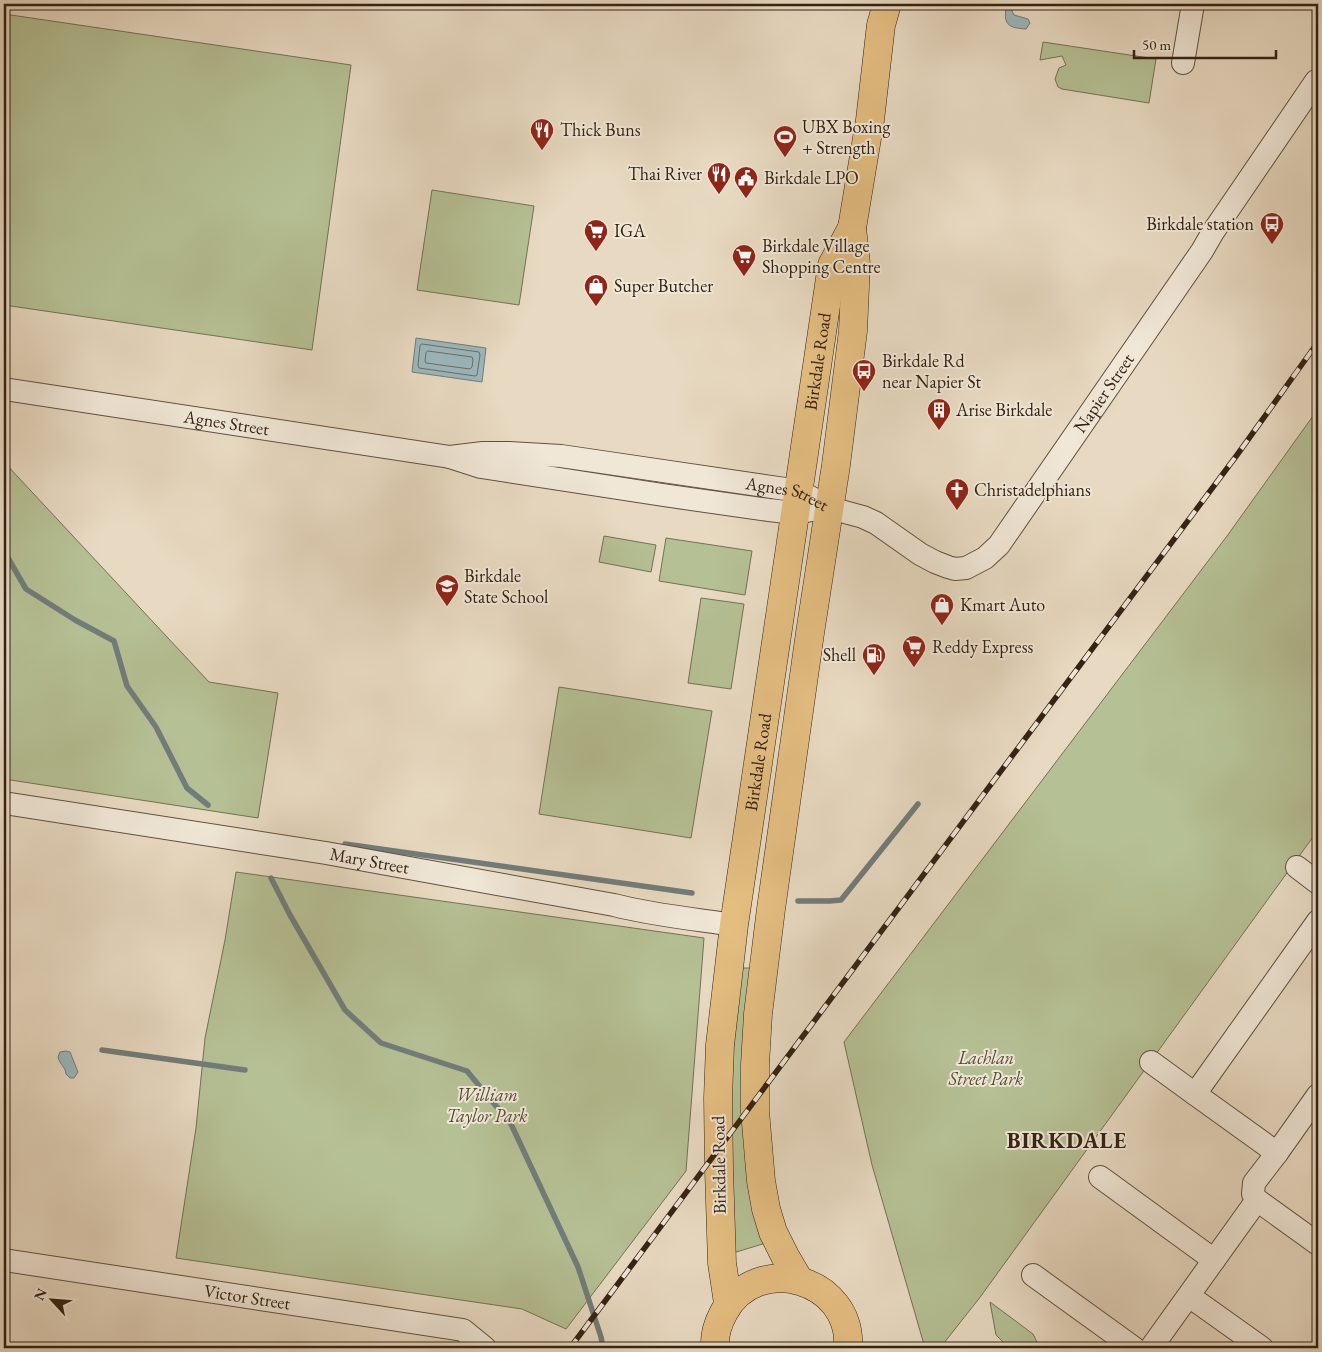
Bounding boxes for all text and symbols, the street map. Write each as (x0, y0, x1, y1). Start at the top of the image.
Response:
scale bar (1134, 28, 1277, 60)
text: 50 m (1142, 35, 1171, 54)
place label: UBX Boxing + Strength (802, 115, 890, 159)
restaurant icon: Thick Buns (529, 117, 555, 151)
place label: Thick Buns (560, 118, 641, 141)
sports icon: UBX Boxing + Strength (772, 124, 798, 158)
restaurant icon: Thai River (706, 161, 732, 195)
place label: Thai River (628, 162, 702, 185)
public building icon: Birkdale LPO (733, 165, 759, 199)
place label: Birkdale LPO (764, 166, 859, 189)
bus stop icon: Birkdale station (1259, 211, 1285, 245)
place label: Birkdale station (1146, 212, 1254, 235)
supermarket icon: IGA (583, 218, 609, 252)
place label: IGA (614, 219, 646, 242)
place label: Birkdale Village Shopping Centre (762, 234, 881, 278)
supermarket icon: Birkdale Village Shopping Centre (731, 243, 757, 277)
shop icon: Super Butcher (583, 273, 609, 307)
place label: Super Butcher (614, 274, 713, 297)
street label: Birkdale Road (799, 310, 836, 412)
street label: Napier Street (1068, 348, 1139, 437)
place label: Birkdale Rd near Napier St (882, 349, 982, 393)
bus stop icon: Birkdale Rd near Napier St (851, 358, 877, 392)
building icon: Arise Birkdale (926, 397, 952, 431)
place label: Arise Birkdale (955, 398, 1052, 421)
street label: Agnes Street (181, 404, 271, 440)
street label: Agnes Street (743, 471, 833, 516)
church icon: Christadelphians (944, 477, 970, 511)
place label: Christadelphians (974, 478, 1091, 501)
place label: Birkdale State School (464, 564, 548, 608)
school or university icon: Birkdale State School (434, 573, 460, 607)
shop icon: Kmart Auto (929, 592, 955, 626)
place label: Kmart Auto (960, 593, 1045, 616)
supermarket icon: Reddy Express (901, 634, 927, 668)
place label: Reddy Express (932, 635, 1033, 658)
fuel station icon: Shell (861, 642, 887, 676)
place label: Shell (823, 643, 856, 666)
street label: Birkdale Road (739, 711, 776, 812)
street label: Mary Street (328, 842, 411, 879)
park label: Lachlan Street Park (948, 1046, 1023, 1090)
park label: William Taylor Park (447, 1083, 527, 1128)
street label: Birkdale Road (706, 1115, 731, 1214)
district label: BIRKDALE (1007, 1126, 1127, 1155)
north arrow (28, 1274, 78, 1324)
street label: Victor Street (202, 1279, 292, 1315)
text: N (30, 1285, 51, 1303)

